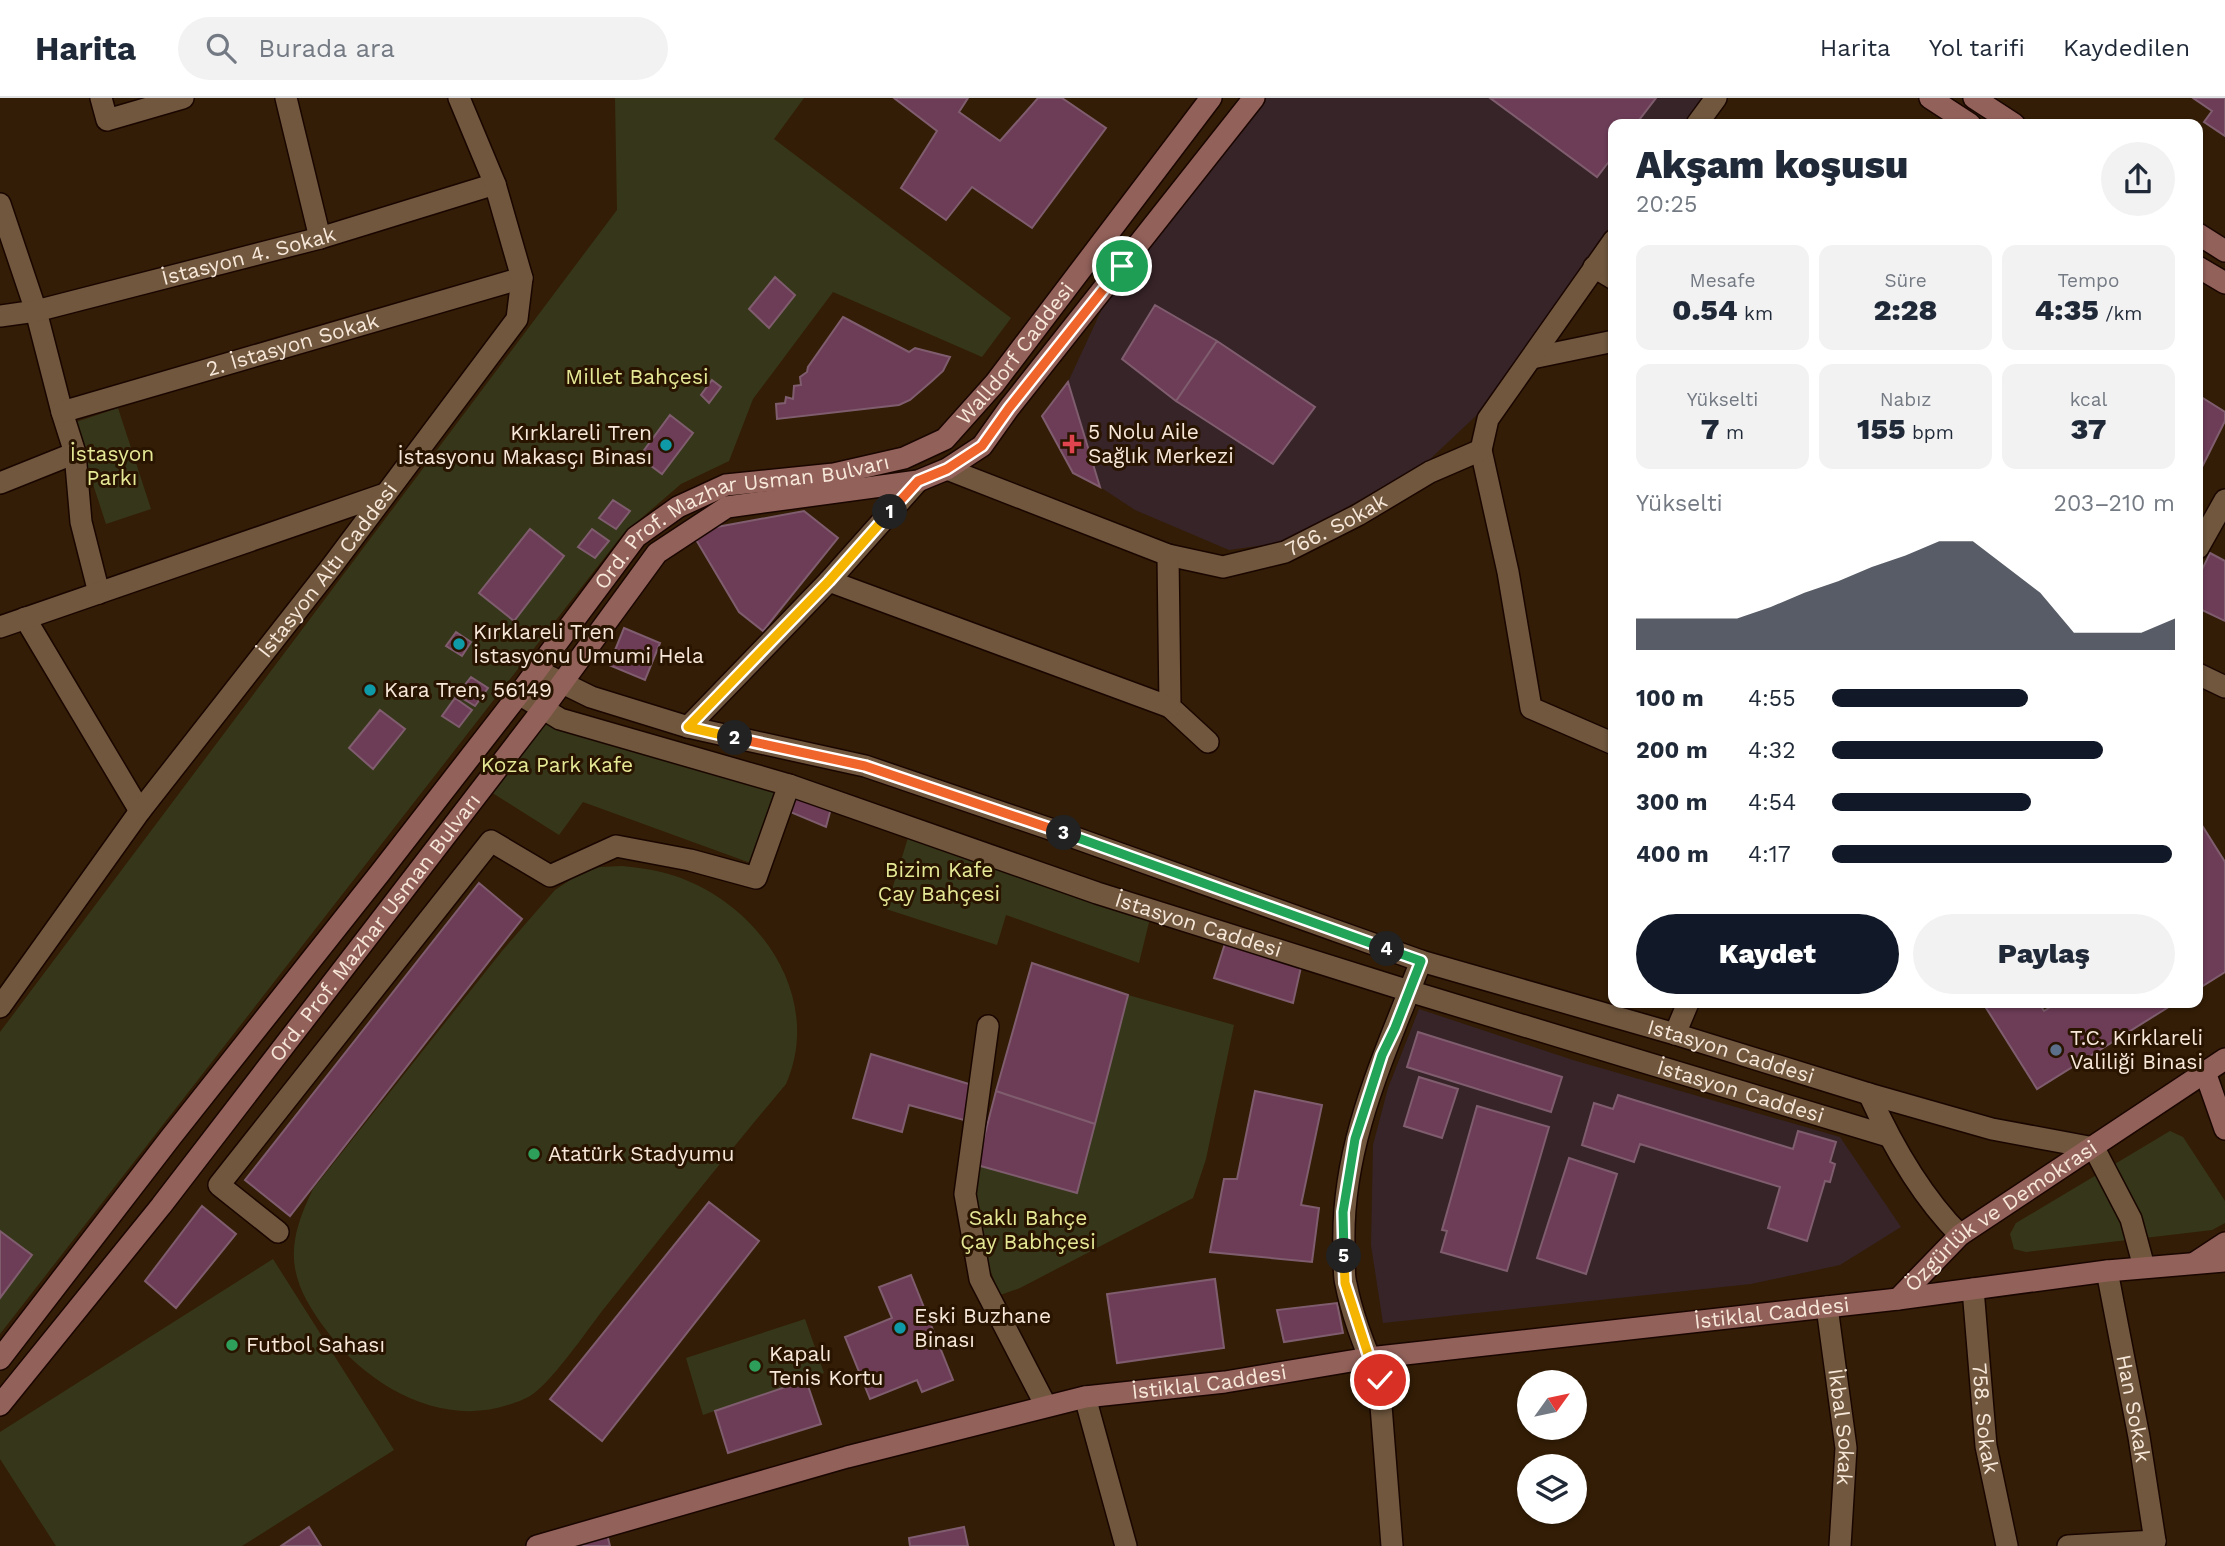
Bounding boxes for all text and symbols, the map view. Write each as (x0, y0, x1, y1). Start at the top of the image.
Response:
search box (178, 17, 668, 80)
text: Harita (35, 29, 136, 68)
icon: search (202, 29, 240, 67)
text: Burada ara (258, 33, 395, 63)
text: Harita (1820, 34, 1891, 62)
text: Yol tarifi (1929, 34, 2025, 62)
text: Kaydedilen (2063, 34, 2190, 62)
button: share (2101, 142, 2175, 216)
text: Akşam koşusu (1636, 143, 1908, 187)
text: 20:25 (1636, 191, 1697, 218)
street label: İstasyon 4. Sokak (159, 221, 339, 290)
pin (1092, 236, 1152, 296)
icon: arrive (1103, 247, 1141, 285)
text: Mesafe (1690, 269, 1755, 292)
text: Süre (1884, 269, 1927, 292)
text: Tempo (2058, 269, 2119, 292)
street label: Walldorf Caddesi (951, 277, 1079, 430)
text: 0.54 (1672, 292, 1738, 327)
text: 2:28 (1873, 292, 1938, 327)
text: 4:35 (2035, 292, 2099, 327)
text: km (1738, 302, 1773, 325)
text: /km (2099, 302, 2142, 325)
street label: 2. İstasyon Sokak (203, 307, 382, 381)
park label: Millet Bahçesi (565, 364, 709, 389)
text: Yükselti (1687, 388, 1758, 411)
text: Nabız (1880, 388, 1931, 411)
text: kcal (2070, 388, 2107, 411)
text: 7 (1701, 411, 1720, 446)
text: 155 (1857, 411, 1905, 446)
text: 37 (2071, 411, 2106, 446)
place label: 5 Nolu Aile Sağlık Merkezi (1088, 419, 1234, 468)
place label: Kırklareli Tren İstasyonu Makasçı Binası (398, 420, 652, 469)
text: m (1720, 421, 1744, 444)
text: bpm (1905, 421, 1954, 444)
marker: 5 Nolu Aile Sağlık Merkezi (1062, 434, 1082, 454)
marker: Kırklareli Tren İstasyonu Makasçı Binası (658, 437, 674, 453)
park label: İstasyon Parkı (70, 441, 154, 490)
street label: Ord. Prof. Mazhar Usman Bulvarı (589, 449, 892, 594)
street label: İstasyon Altı Caddesi (252, 478, 402, 662)
street label: 766. Sokak (1281, 488, 1391, 562)
text: Yükselti (1636, 490, 1723, 517)
text: 203–210 m (2054, 490, 2175, 517)
pin: 1 (872, 494, 908, 530)
text: 1 (885, 500, 894, 523)
place label: Kırklareli Tren İstasyonu Umumi Hela (473, 619, 704, 668)
marker: Kırklareli Tren İstasyonu Umumi Hela (451, 636, 467, 652)
place label: Kara Tren, 56149 (384, 677, 552, 702)
marker: Kara Tren, 56149 (362, 682, 378, 698)
text: 100 m (1636, 685, 1704, 712)
text: 4:55 (1748, 685, 1796, 712)
pin: 2 (718, 720, 752, 756)
text: 2 (729, 726, 740, 749)
text: 200 m (1636, 737, 1708, 764)
text: 4:32 (1748, 737, 1796, 764)
park label: Koza Park Kafe (481, 752, 633, 777)
street label: Ord. Prof. Mazhar Usman Bulvarı (264, 788, 485, 1066)
text: 300 m (1636, 789, 1707, 816)
text: 4:54 (1748, 789, 1796, 816)
pin: 3 (1046, 816, 1082, 850)
text: 3 (1058, 821, 1069, 844)
text: 400 m (1636, 841, 1709, 868)
text: 4:17 (1748, 841, 1791, 868)
park label: Bizim Kafe Çay Bahçesi (878, 857, 1000, 906)
street label: İstasyon Caddesi (1112, 886, 1285, 962)
button: Kaydet (1636, 914, 1899, 994)
button: Paylaş (1913, 914, 2175, 994)
pin: 4 (1370, 932, 1404, 966)
text: 4 (1380, 937, 1393, 960)
street label: Istasyon Caddesi (1645, 1014, 1817, 1088)
place label: T.C. Kırklareli Valiliği Binasi (2070, 1025, 2203, 1074)
marker: T.C. Kırklareli Valiliği Binasi (2048, 1042, 2064, 1058)
street label: İstasyon Caddesi (1654, 1054, 1827, 1128)
street label: Özgürlük ve Demokrasi (1899, 1135, 2101, 1297)
place label: Atatürk Stadyumu (548, 1141, 734, 1166)
marker: Atatürk Stadyumu (526, 1146, 542, 1162)
park label: Saklı Bahçe Çay Babhçesi (960, 1205, 1096, 1254)
pin: 5 (1326, 1238, 1362, 1274)
text: 5 (1338, 1244, 1349, 1267)
street label: İstiklal Caddesi (1693, 1292, 1851, 1334)
place label: Eski Buzhane Binası (914, 1303, 1051, 1352)
marker: Eski Buzhane Binası (892, 1320, 908, 1336)
place label: Futbol Sahası (246, 1332, 385, 1357)
marker: Futbol Sahası (224, 1337, 240, 1353)
place label: Kapalı Tenis Kortu (769, 1341, 884, 1390)
pin (1350, 1350, 1410, 1410)
street label: Han Sokak (2111, 1353, 2156, 1464)
marker: Kapalı Tenis Kortu (747, 1358, 763, 1374)
street label: İstiklal Caddesi (1130, 1359, 1288, 1404)
icon: check (1361, 1361, 1399, 1399)
street label: 758. Sokak (1967, 1362, 2005, 1476)
street label: İkbal Sokak (1823, 1367, 1859, 1486)
north arrow (1517, 1370, 1587, 1440)
map controls (1517, 1370, 1587, 1524)
button: layers (1517, 1454, 1587, 1524)

